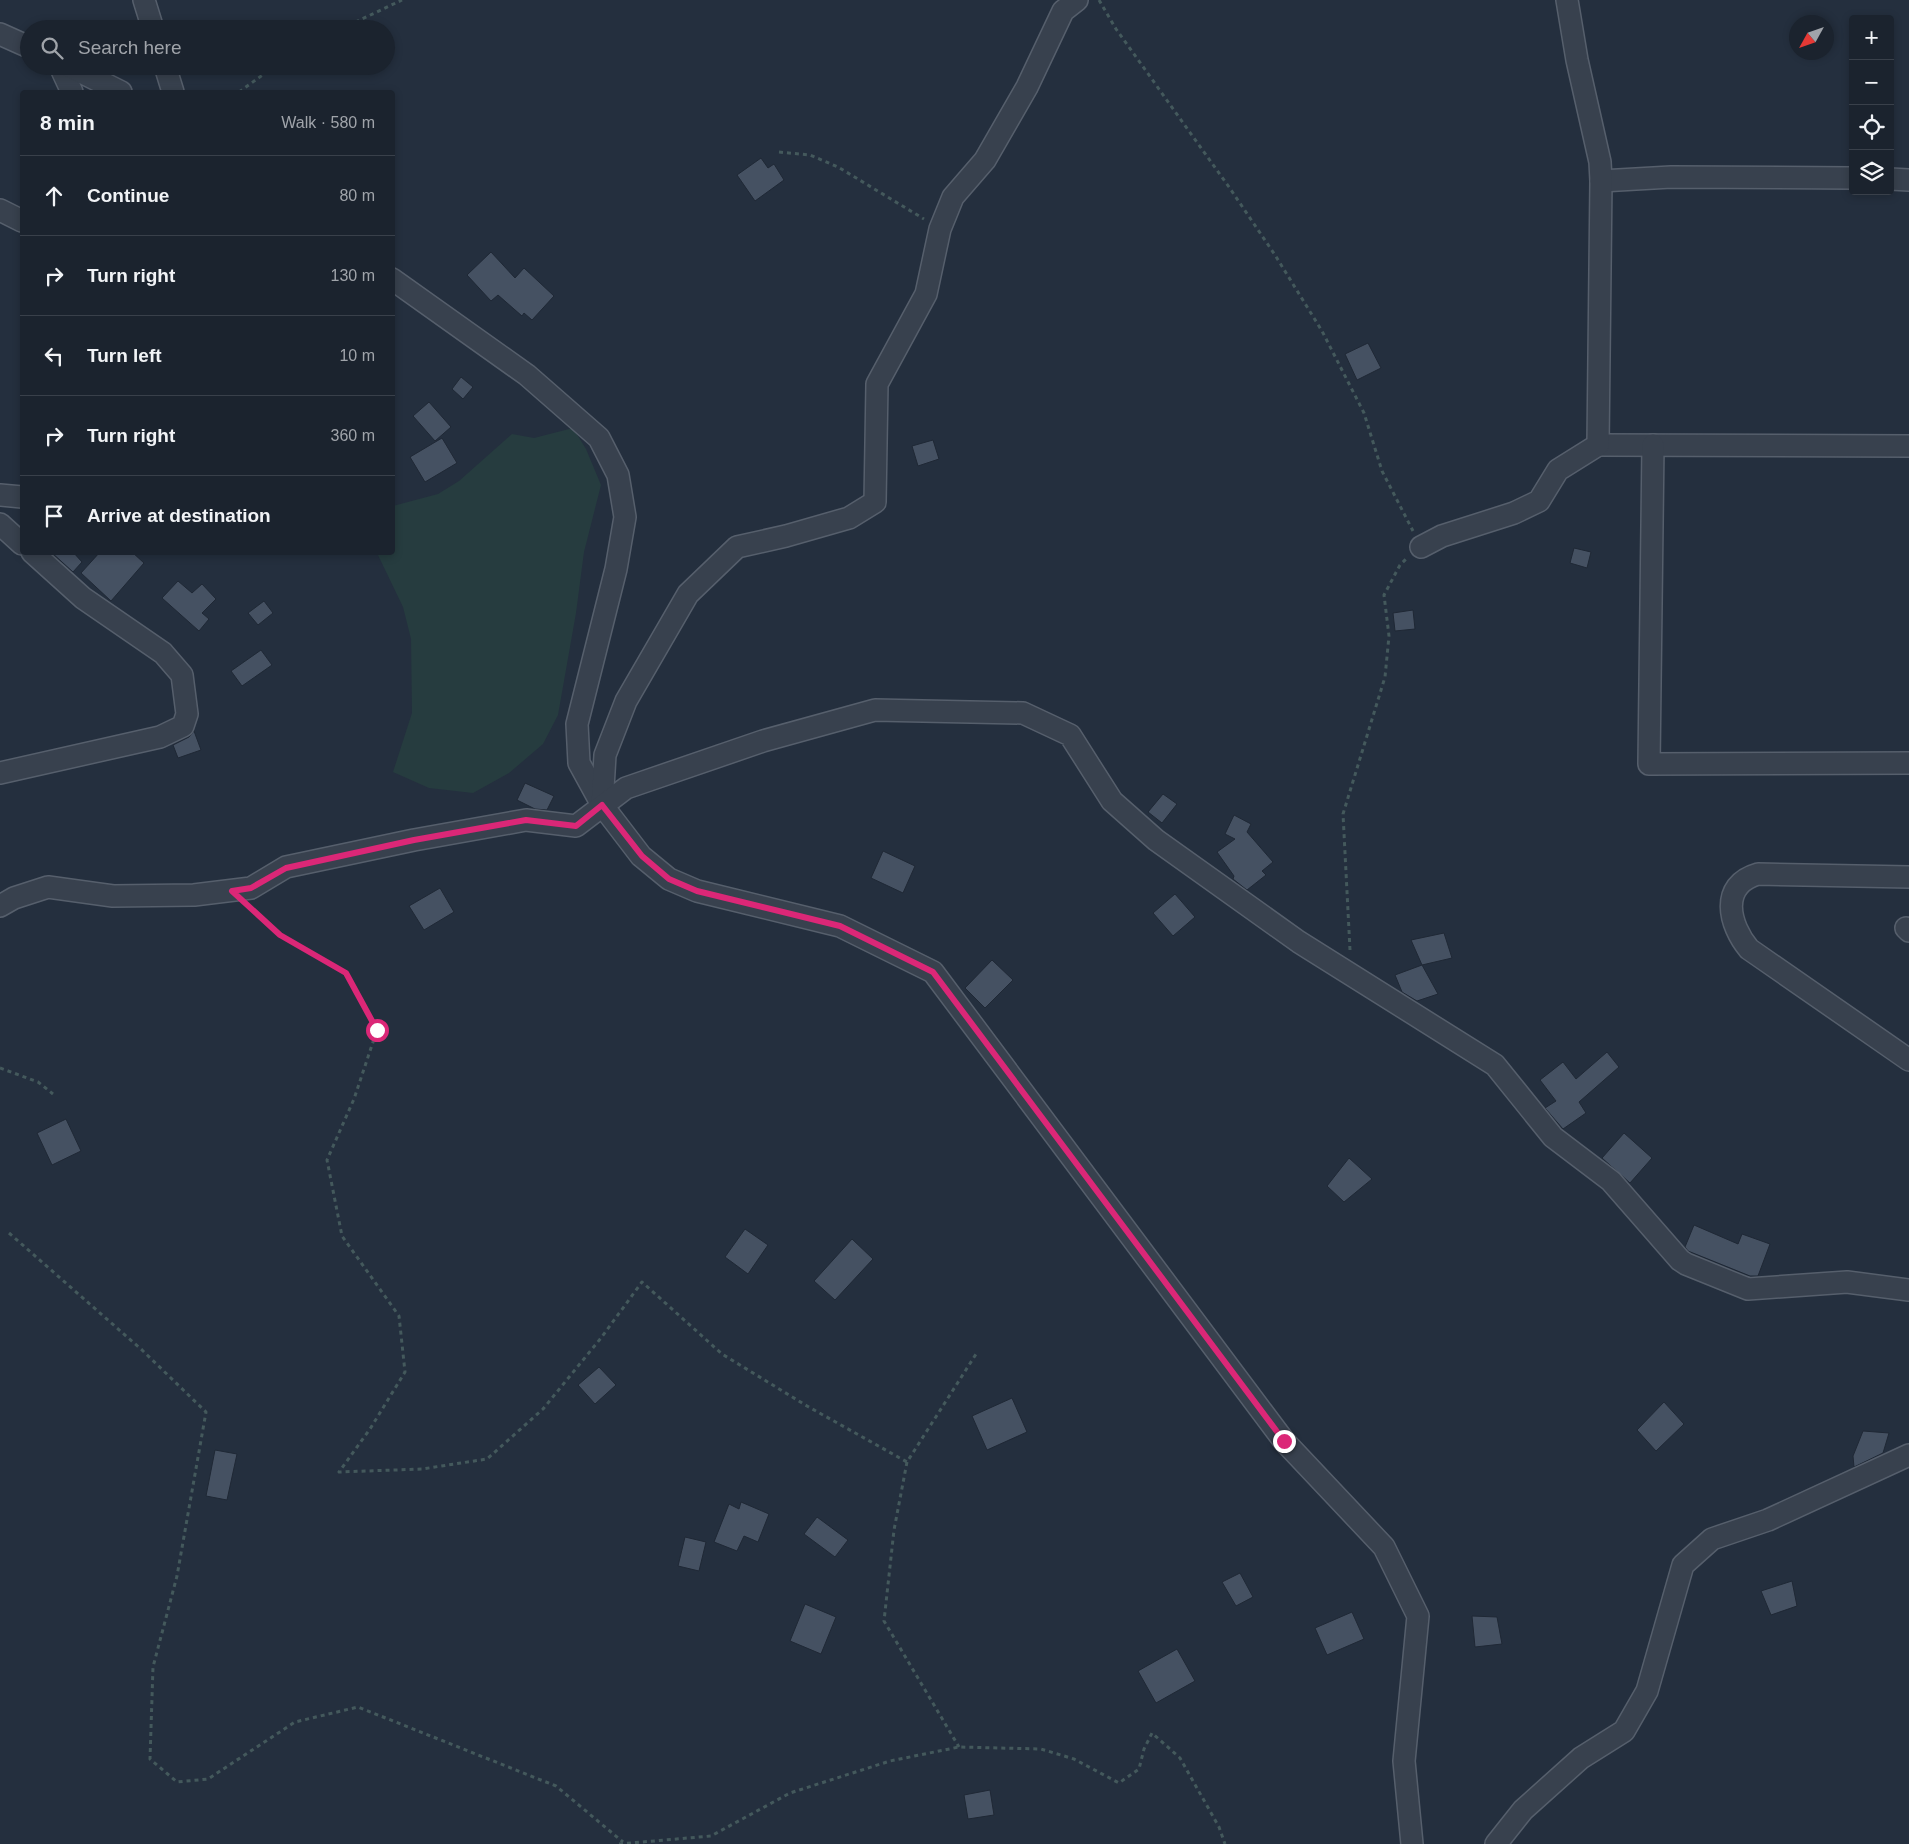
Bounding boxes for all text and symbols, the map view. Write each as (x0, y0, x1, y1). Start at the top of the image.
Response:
north arrow (1789, 15, 1834, 60)
map controls (1849, 15, 1894, 195)
button: + (1849, 15, 1894, 60)
search box (20, 20, 395, 75)
icon: search (38, 34, 66, 62)
text: Search here (78, 37, 182, 58)
button: − (1849, 60, 1894, 105)
button: locate (1849, 105, 1894, 150)
text: 8 min (40, 111, 95, 134)
text: Walk · 580 m (281, 114, 375, 131)
button: layers (1849, 150, 1894, 195)
icon: ahead (40, 182, 68, 210)
text: Continue (87, 185, 169, 206)
text: 80 m (339, 187, 375, 204)
icon: right (40, 262, 68, 290)
text: Turn right (87, 265, 175, 286)
text: 130 m (331, 267, 375, 284)
icon: left (40, 342, 68, 370)
text: Turn left (87, 345, 162, 366)
text: 10 m (339, 347, 375, 364)
icon: right (40, 422, 68, 450)
text: Turn right (87, 425, 175, 446)
text: 360 m (331, 427, 375, 444)
icon: arrive (40, 502, 68, 530)
text: Arrive at destination (87, 505, 271, 526)
route start (366, 1019, 389, 1042)
route end (1273, 1430, 1296, 1453)

